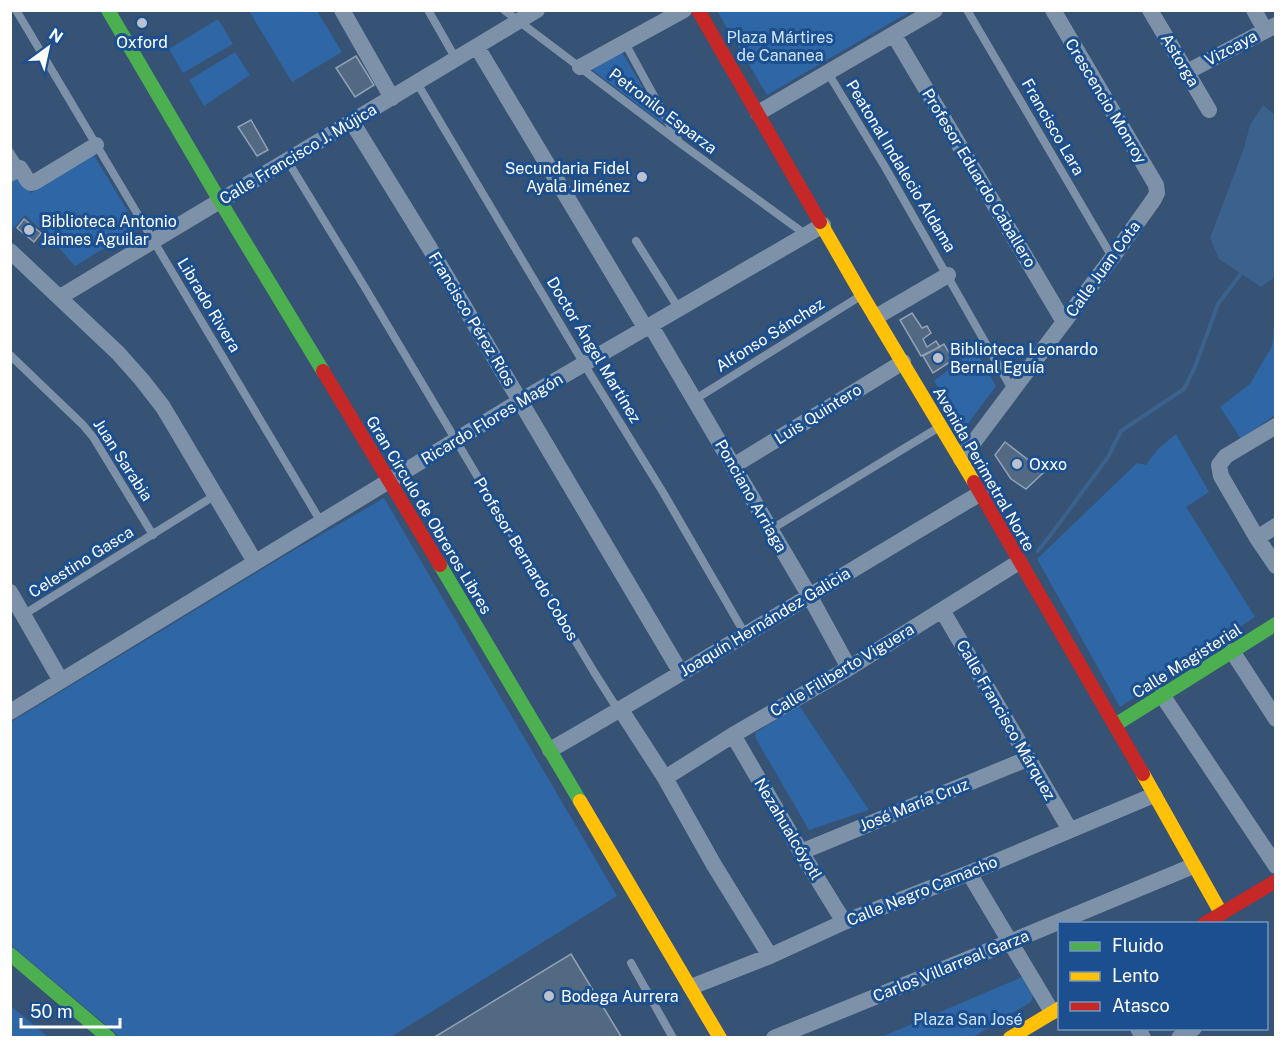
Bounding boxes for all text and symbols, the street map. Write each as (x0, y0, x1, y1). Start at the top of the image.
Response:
marker: Oxford (135, 16, 149, 30)
north arrow (18, 18, 78, 78)
text: N (45, 24, 66, 47)
street label: Vizcaya (1201, 26, 1261, 70)
park label: Plaza Mártires de Cananea (727, 28, 833, 65)
street label: Astorga (1157, 30, 1203, 90)
place label: Oxford (116, 33, 168, 52)
street label: Crescencio Monroy (1061, 35, 1151, 167)
street label: Petronilo Esparza (605, 64, 721, 158)
street label: Francisco Lara (1018, 75, 1088, 179)
street label: Peatonal Indalecio Aldama (842, 77, 960, 255)
street label: Profesor Eduardo Caballero (918, 85, 1040, 271)
street label: Calle Francisco J. Mújica (216, 100, 380, 208)
place label: Secundaria Fidel Ayala Jiménez (505, 159, 630, 196)
marker: Secundaria Fidel Ayala Jiménez (635, 170, 649, 184)
place label: Biblioteca Antonio Jaimes Aguilar (41, 212, 177, 249)
street label: Calle Juan Cota (1062, 217, 1144, 321)
marker: Biblioteca Antonio Jaimes Aguilar (22, 223, 36, 237)
street label: Francisco Pérez Ríos (424, 249, 520, 389)
street label: Librado Rivera (173, 254, 245, 356)
street label: Doctor Ángel Martínez (543, 273, 646, 427)
street label: Alfonso Sánchez (712, 294, 828, 376)
place label: Biblioteca Leonardo Bernal Eguía (950, 340, 1098, 377)
marker: Biblioteca Leonardo Bernal Eguía (931, 351, 945, 365)
street label: Ricardo Flores Magón (418, 369, 566, 469)
street label: Luis Quintero (771, 380, 865, 448)
street label: Avenida Perimetral Norte (929, 383, 1039, 555)
street label: Gran Círculo de Obreros Libres (362, 412, 496, 618)
street label: Juan Sarabia (89, 415, 157, 505)
street label: Ponciano Arriaga (711, 436, 791, 556)
place label: Oxxo (1029, 455, 1067, 474)
marker: Oxxo (1010, 457, 1024, 471)
street label: Profesor Bernardo Cobos (470, 474, 582, 644)
street label: Celestino Gasca (25, 522, 137, 602)
street label: Joaquín Hernández Galicia (676, 564, 854, 680)
street label: Calle Filiberto Viguera (767, 619, 917, 721)
street label: Calle Magisterial (1129, 620, 1245, 702)
street label: Calle Francisco Márquez (952, 637, 1060, 804)
street label: José María Cruz (857, 774, 972, 836)
street label: Nezahualcóyotl (750, 775, 826, 883)
street label: Calle Negro Camacho (844, 852, 1000, 930)
legend (1058, 922, 1268, 1030)
street label: Carlos Villarreal Garza (870, 926, 1032, 1006)
text: Fluido (1112, 935, 1164, 956)
text: Lento (1112, 965, 1159, 986)
place label: Bodega Aurrera (561, 987, 679, 1006)
marker: Bodega Aurrera (542, 989, 556, 1003)
scale bar (21, 991, 120, 1029)
text: Atasco (1112, 995, 1170, 1016)
text: 50 m (30, 1001, 73, 1022)
park label: Plaza San José (913, 1010, 1023, 1029)

